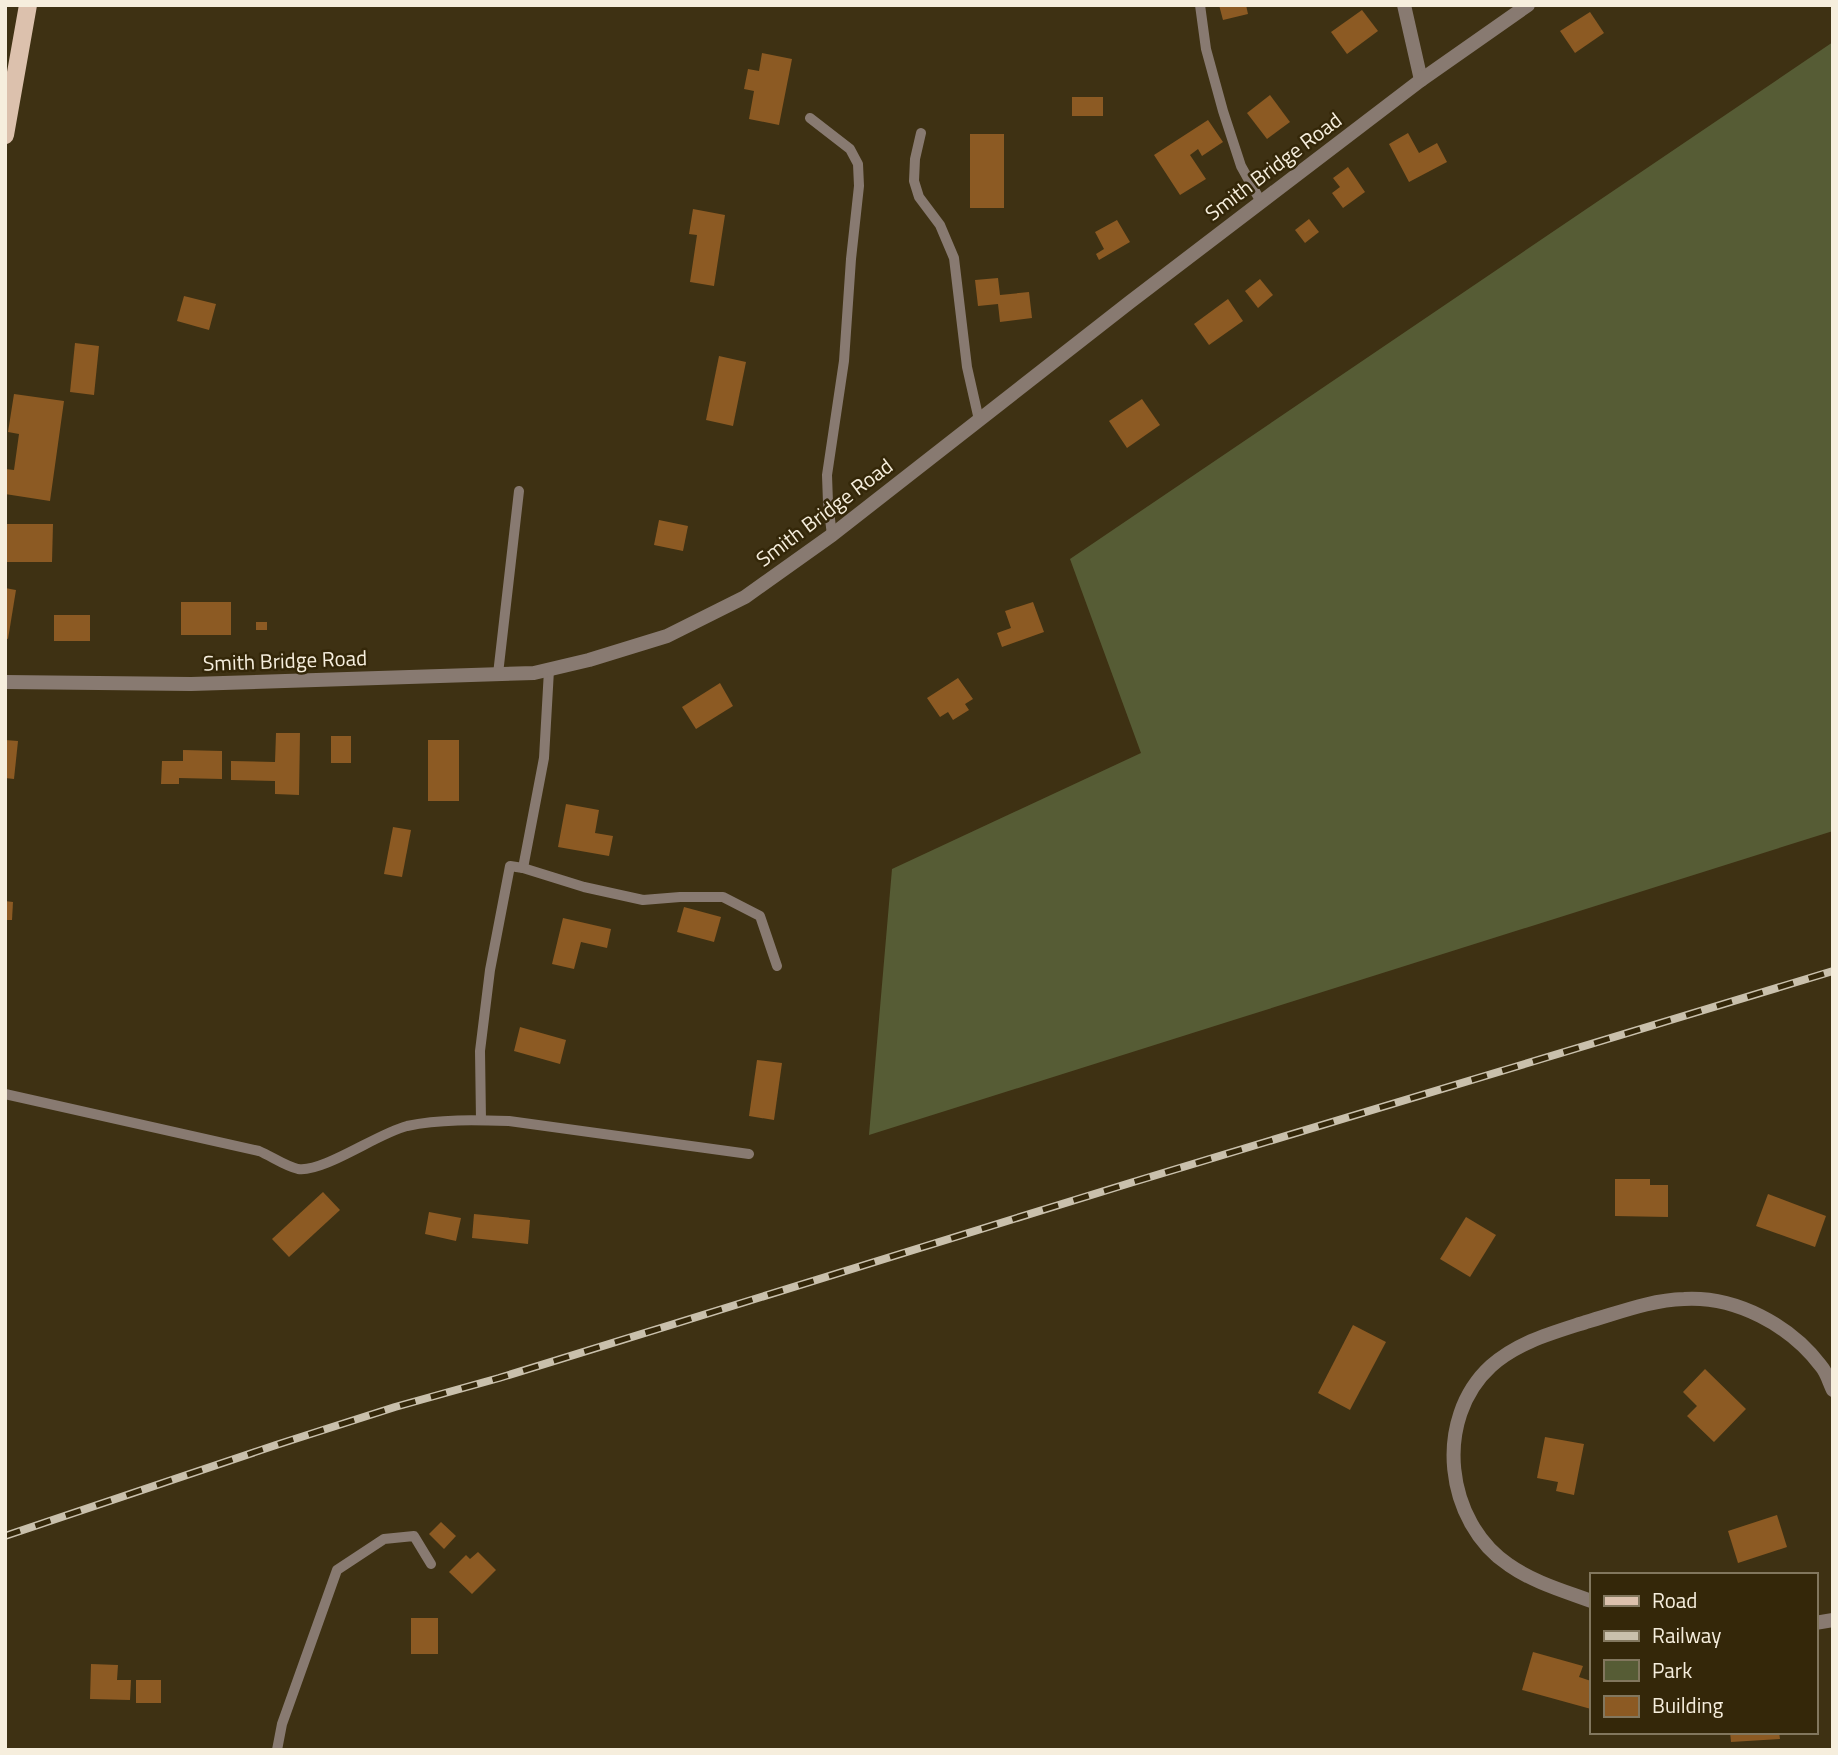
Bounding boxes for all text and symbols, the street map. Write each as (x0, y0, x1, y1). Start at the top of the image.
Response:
street label: Smith Bridge Road (1198, 104, 1348, 228)
street label: Smith Bridge Road (749, 450, 899, 574)
street label: Smith Bridge Road (202, 641, 368, 679)
legend (1590, 1573, 1817, 1734)
text: Road (1652, 1584, 1697, 1616)
text: Railway (1652, 1619, 1721, 1651)
text: Park (1652, 1654, 1692, 1686)
text: Building (1652, 1689, 1724, 1721)

